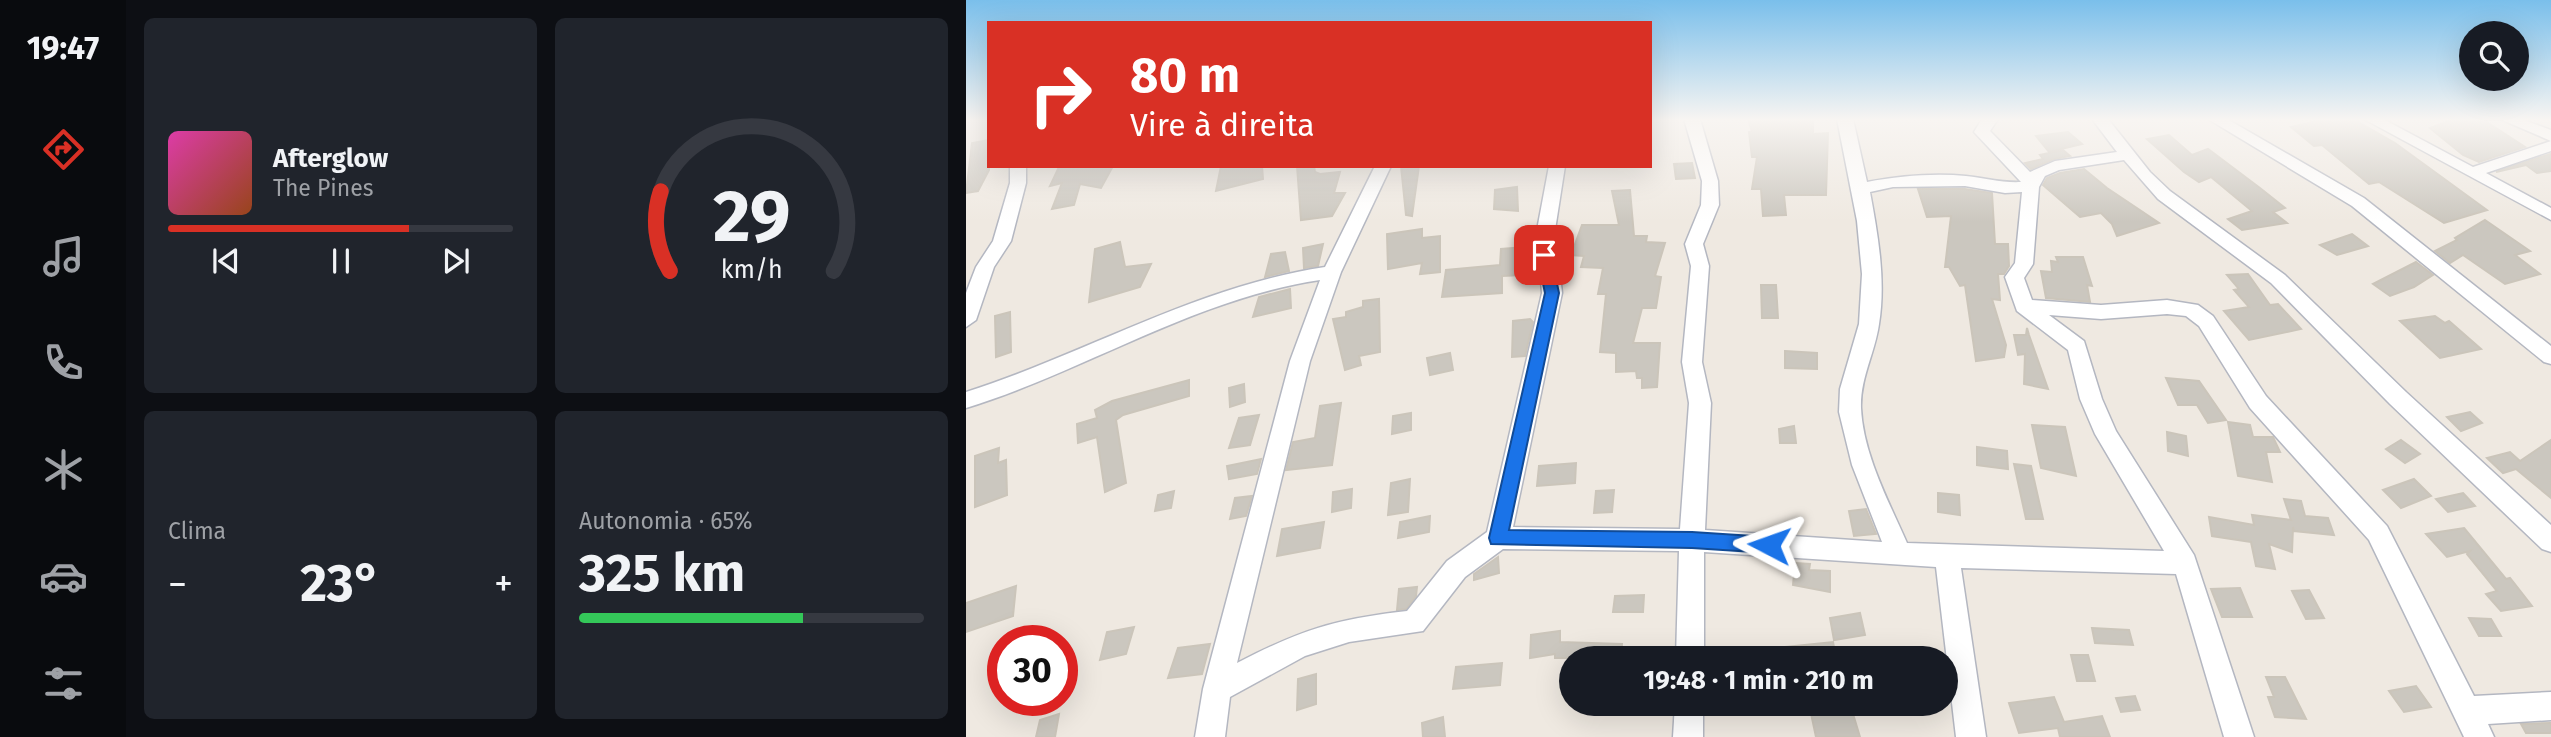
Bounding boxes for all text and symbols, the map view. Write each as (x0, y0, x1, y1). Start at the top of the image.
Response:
map controls (2459, 21, 2529, 91)
button: search (2459, 21, 2529, 91)
text: 19:47 (27, 29, 99, 67)
text: 80 m (1130, 46, 1240, 105)
icon: right (1015, 49, 1106, 140)
text: Vire à direita (1130, 106, 1315, 144)
icon: directions (39, 125, 88, 174)
text: Afterglow (273, 143, 388, 174)
text: The Pines (273, 174, 374, 202)
text: 29 (713, 174, 790, 261)
pin (1514, 225, 1574, 285)
icon: music (39, 232, 88, 281)
icon: arrive (1525, 236, 1563, 274)
icon: previous (207, 242, 245, 280)
icon: pause (322, 242, 360, 280)
icon: next (437, 242, 475, 280)
text: km/h (721, 255, 782, 285)
icon: phone (39, 338, 88, 387)
icon: climate (39, 445, 88, 494)
text: Autonomia · 65% (579, 507, 753, 535)
position arrow (1732, 508, 1806, 582)
text: Clima (168, 517, 226, 545)
text: 325 km (579, 542, 745, 605)
icon: car (39, 552, 88, 601)
text: 23° (300, 552, 381, 615)
text: − (168, 561, 187, 607)
text: + (494, 561, 513, 607)
speed limit sign: 30 (987, 625, 1078, 716)
icon: filters (39, 659, 88, 708)
text: 19:48 · 1 min · 210 m (1643, 665, 1874, 696)

